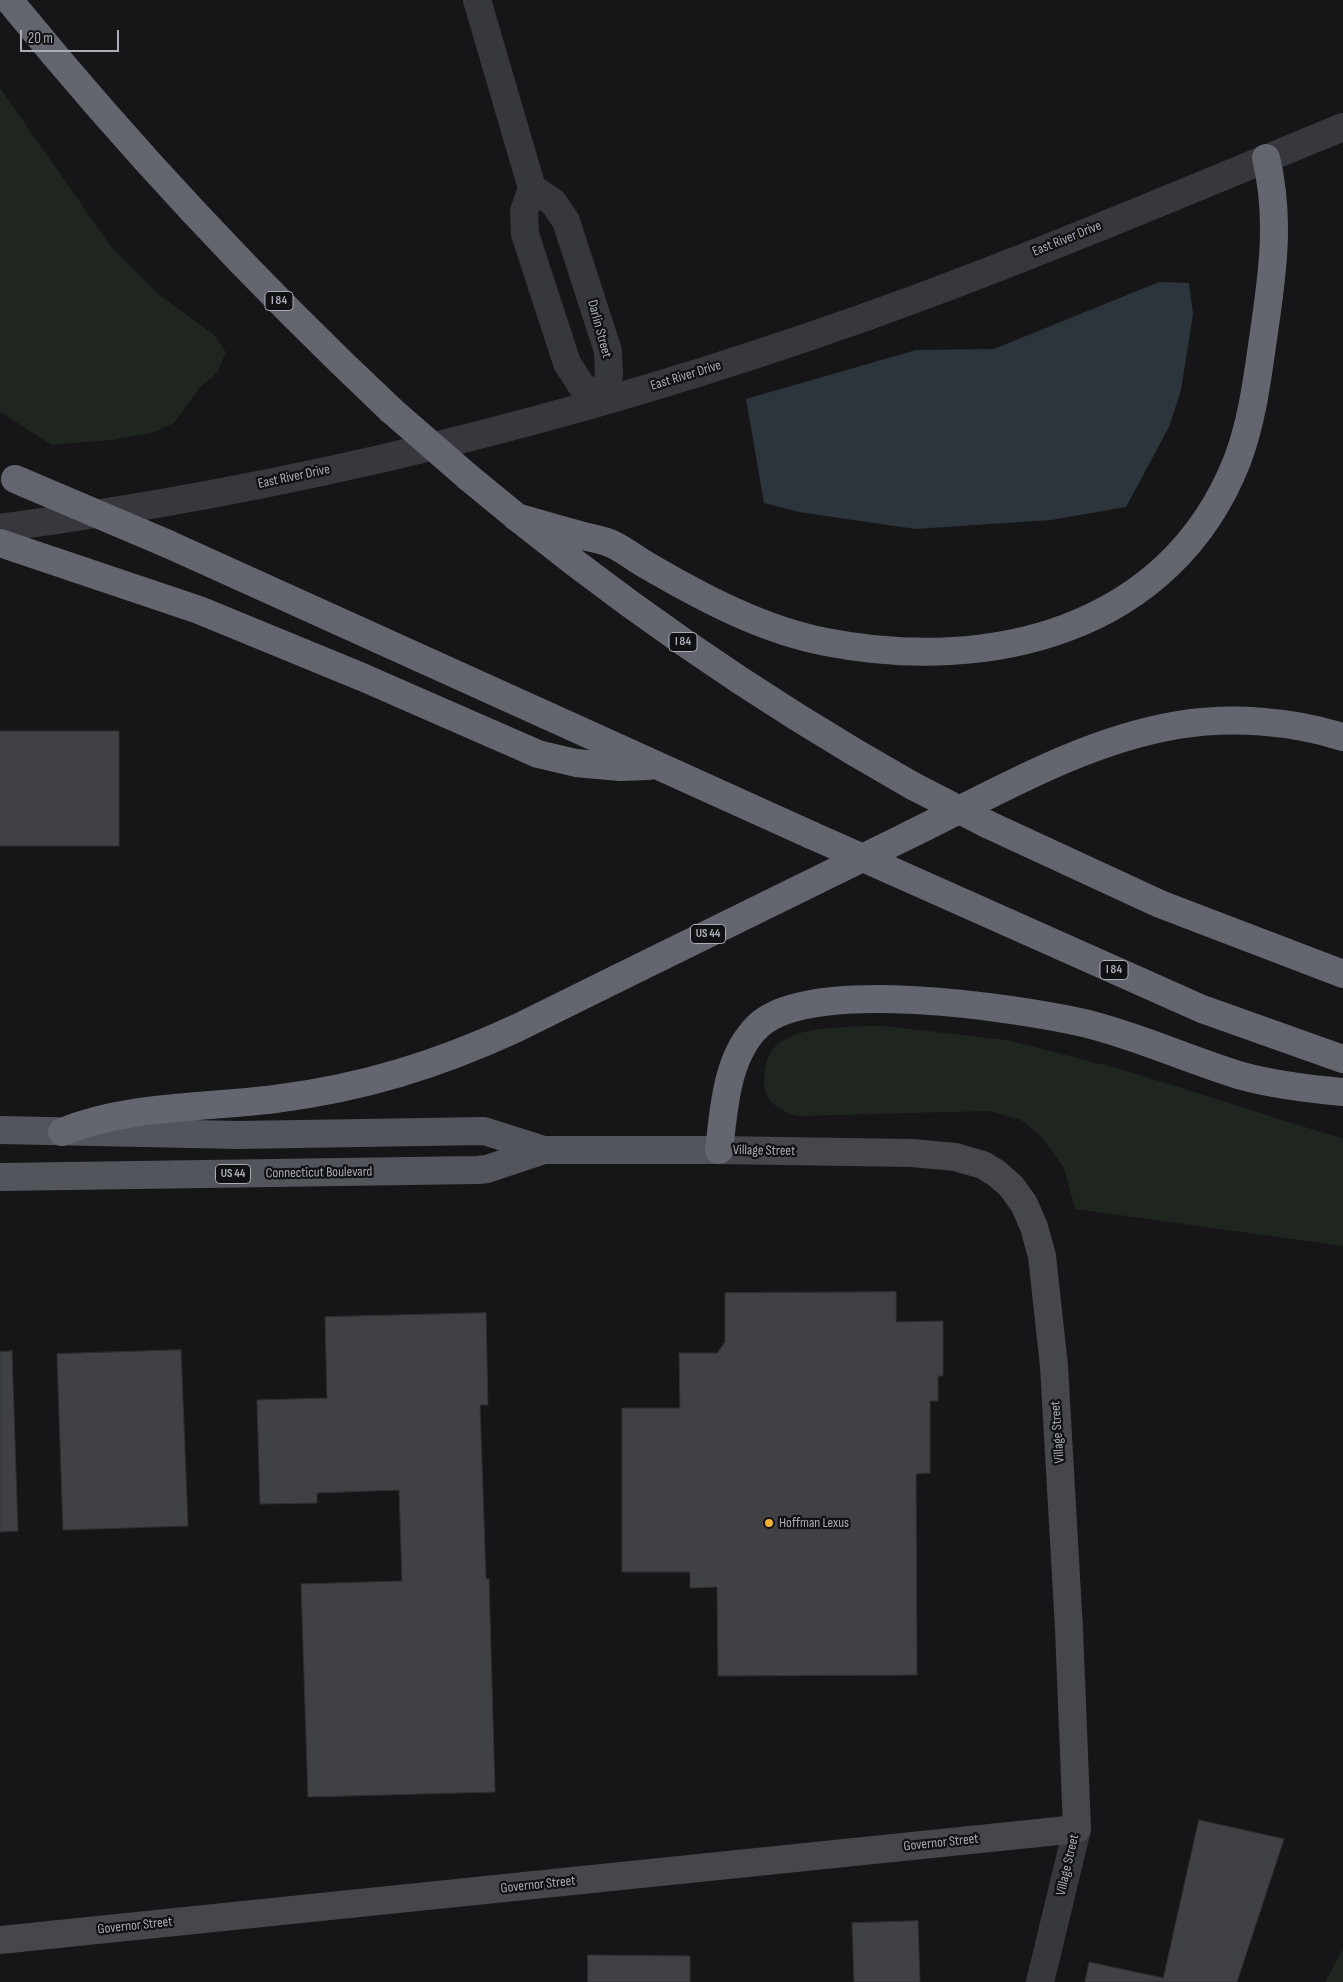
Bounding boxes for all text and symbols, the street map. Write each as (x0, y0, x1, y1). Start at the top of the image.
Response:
scale bar (22, 20, 121, 52)
text: 20 m (28, 29, 53, 48)
street label: East River Drive (1030, 218, 1104, 260)
road number: I 84 (265, 292, 293, 310)
street label: Darlin Street (583, 298, 615, 360)
street label: East River Drive (649, 357, 723, 395)
street label: East River Drive (256, 461, 332, 493)
road number: I 84 (669, 632, 697, 652)
road number: US 44 (690, 924, 726, 944)
road number: I 84 (1100, 960, 1128, 980)
street label: Village Street (733, 1142, 795, 1160)
road number: US 44 (216, 1164, 250, 1184)
street label: Connecticut Boulevard (266, 1164, 372, 1182)
street label: Village Street (1047, 1400, 1069, 1464)
place label: Hoffman Lexus (779, 1515, 849, 1531)
marker: Hoffman Lexus (763, 1517, 775, 1529)
street label: Governor Street (903, 1831, 979, 1855)
street label: Village Street (1053, 1833, 1083, 1897)
street label: Governor Street (500, 1873, 576, 1897)
street label: Governor Street (97, 1914, 173, 1938)

